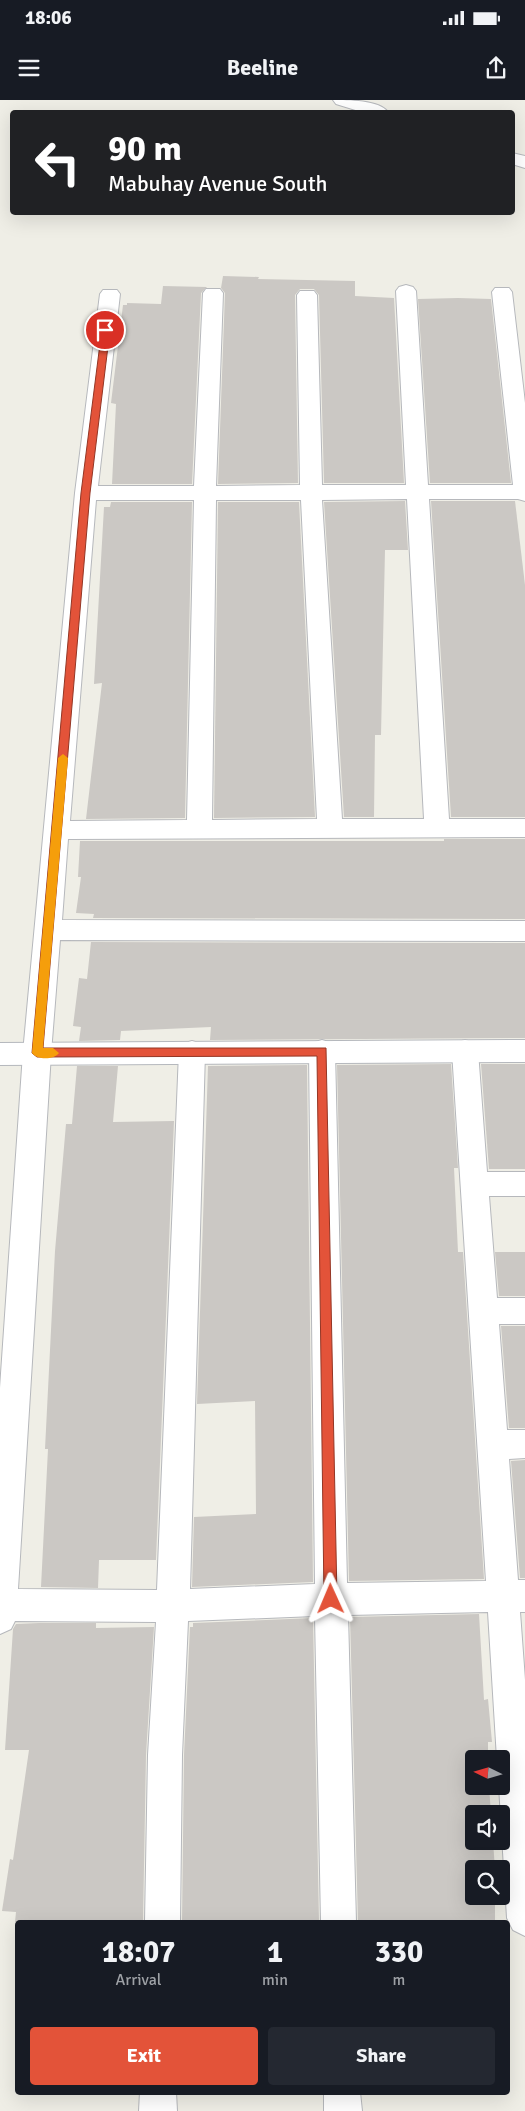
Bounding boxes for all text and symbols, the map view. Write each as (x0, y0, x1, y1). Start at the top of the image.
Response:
text: 18:06 (25, 6, 72, 30)
icon: menu (15, 54, 43, 82)
text: Beeline (227, 54, 298, 81)
icon: share (482, 54, 510, 82)
text: 90 m (108, 127, 182, 170)
icon: left (25, 130, 90, 195)
text: Mabuhay Avenue South (108, 170, 328, 197)
pin (84, 309, 126, 351)
icon: arrive (91, 316, 119, 344)
position arrow (304, 1572, 356, 1624)
north arrow (465, 1750, 510, 1795)
map controls (465, 1750, 510, 1905)
button: sound (465, 1805, 510, 1850)
button: search (465, 1860, 510, 1905)
text: 18:07 (102, 1934, 175, 1971)
text: 1 (267, 1934, 283, 1971)
text: 330 (375, 1934, 423, 1971)
text: Arrival (115, 1970, 162, 1990)
text: min (262, 1970, 288, 1990)
text: m (393, 1970, 405, 1990)
button: Exit (30, 2027, 258, 2085)
button: Share (268, 2027, 495, 2085)

